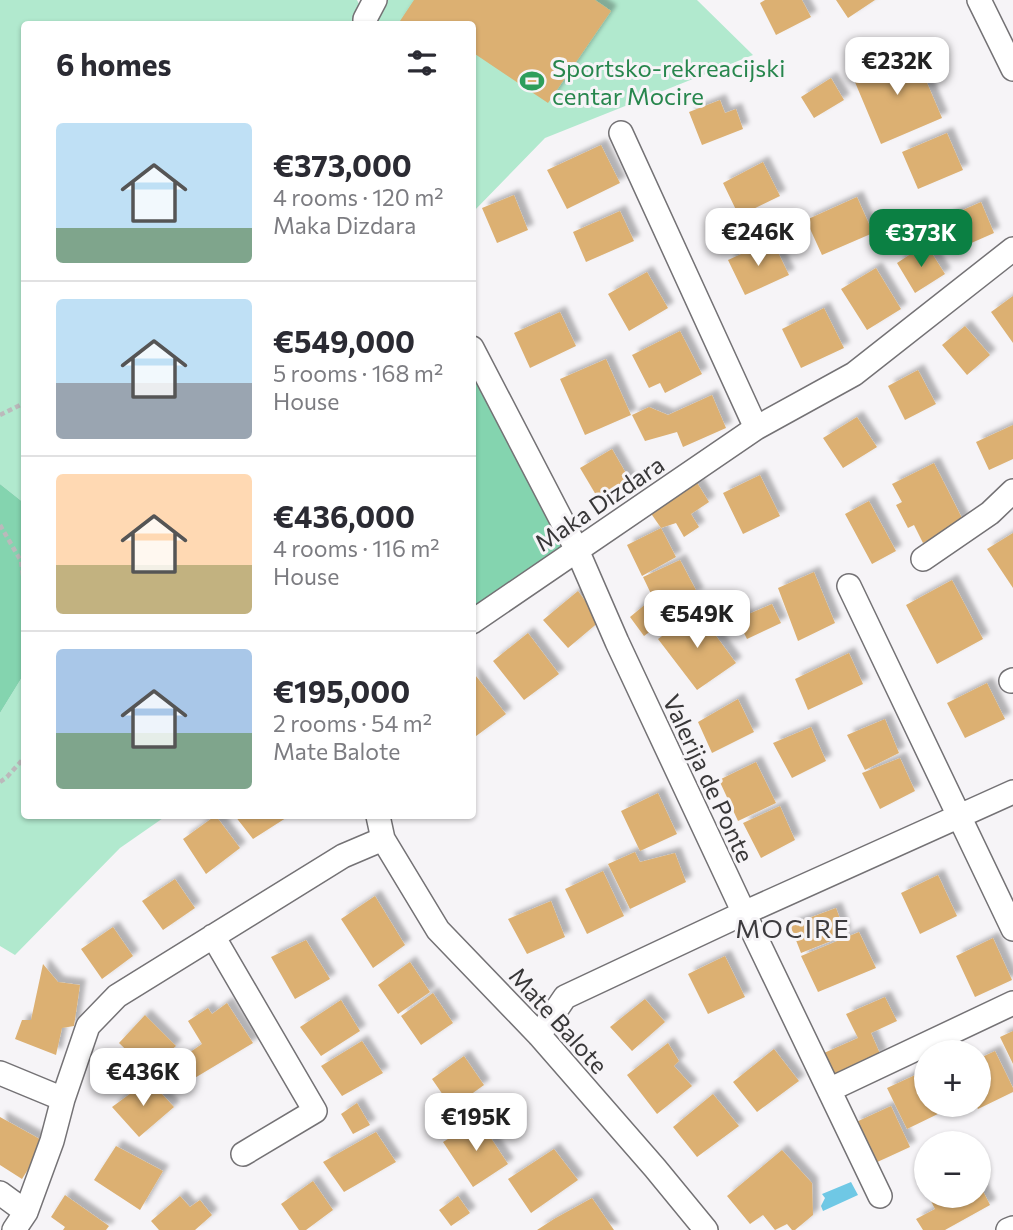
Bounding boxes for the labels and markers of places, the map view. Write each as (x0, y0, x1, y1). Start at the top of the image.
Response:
pin: €232K (848, 38, 946, 97)
place label: Sportsko-rekreacijski centar Mocire (552, 53, 785, 110)
sports icon: Sportsko-rekreacijski centar Mocire (518, 67, 546, 95)
pin: €246K (709, 208, 807, 268)
pin: €373K (872, 210, 970, 269)
pin: €549K (648, 590, 746, 650)
pin: €436K (94, 1048, 192, 1108)
pin: €195K (427, 1094, 525, 1153)

